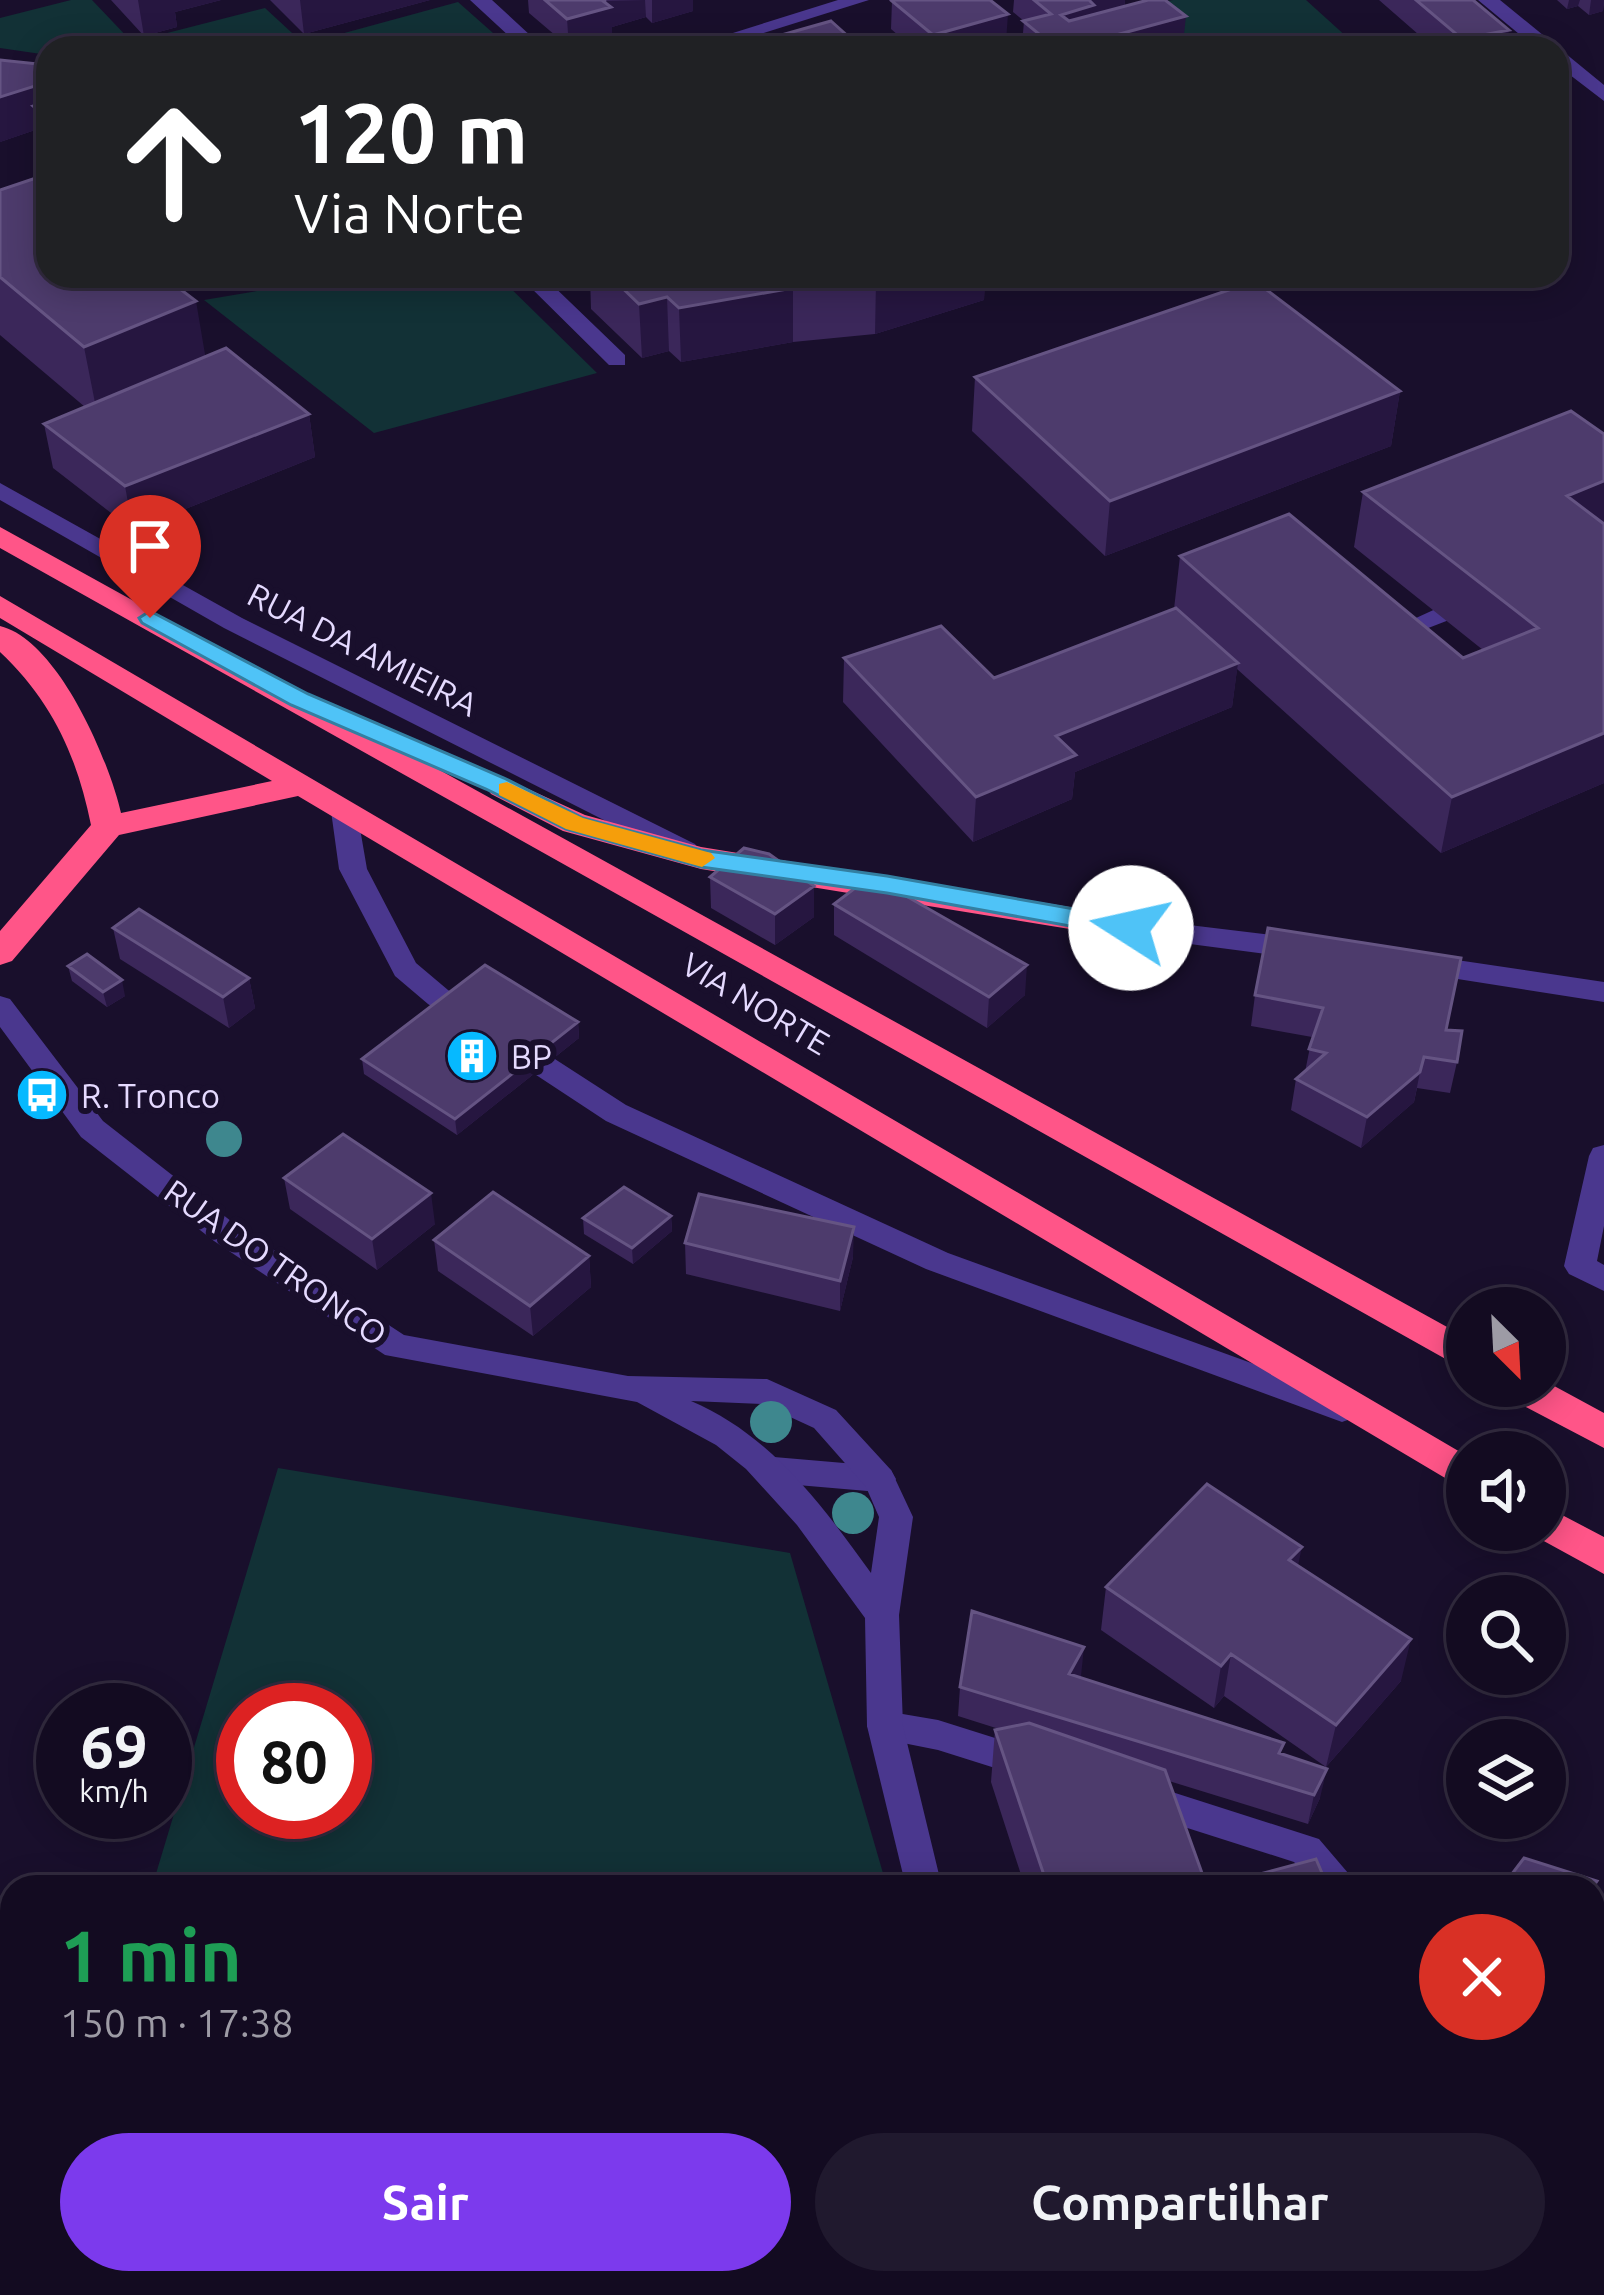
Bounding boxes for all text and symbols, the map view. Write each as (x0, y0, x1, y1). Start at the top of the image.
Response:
icon: ahead (96, 84, 252, 240)
text: 120 m (294, 85, 528, 179)
text: Via Norte (294, 183, 525, 243)
pin (99, 495, 201, 618)
icon: arrive (117, 513, 183, 579)
street label: RUA DA AMIEIRA (242, 575, 484, 723)
position arrow (1068, 865, 1194, 991)
street label: VIA NORTE (676, 945, 836, 1061)
building icon: BP (444, 1028, 500, 1084)
place label: BP (511, 1038, 552, 1075)
bus stop icon: R. Tronco (14, 1067, 70, 1123)
place label: R. Tronco (81, 1077, 220, 1114)
street label: RUA DO TRONCO (158, 1172, 394, 1352)
north arrow (1446, 1287, 1566, 1407)
map controls (1446, 1287, 1566, 1839)
button: sound (1446, 1431, 1566, 1551)
button: search (1446, 1575, 1566, 1695)
speed limit sign: 80 (216, 1683, 372, 1839)
text: 69 (80, 1712, 148, 1779)
button: layers (1446, 1719, 1566, 1839)
text: km/h (79, 1774, 149, 1808)
button: close (1419, 1914, 1545, 2040)
text: 1 min (60, 1915, 242, 1996)
text: 150 m · 17:38 (60, 2001, 294, 2044)
button: Sair (60, 2133, 791, 2271)
button: Compartilhar (815, 2133, 1545, 2271)

